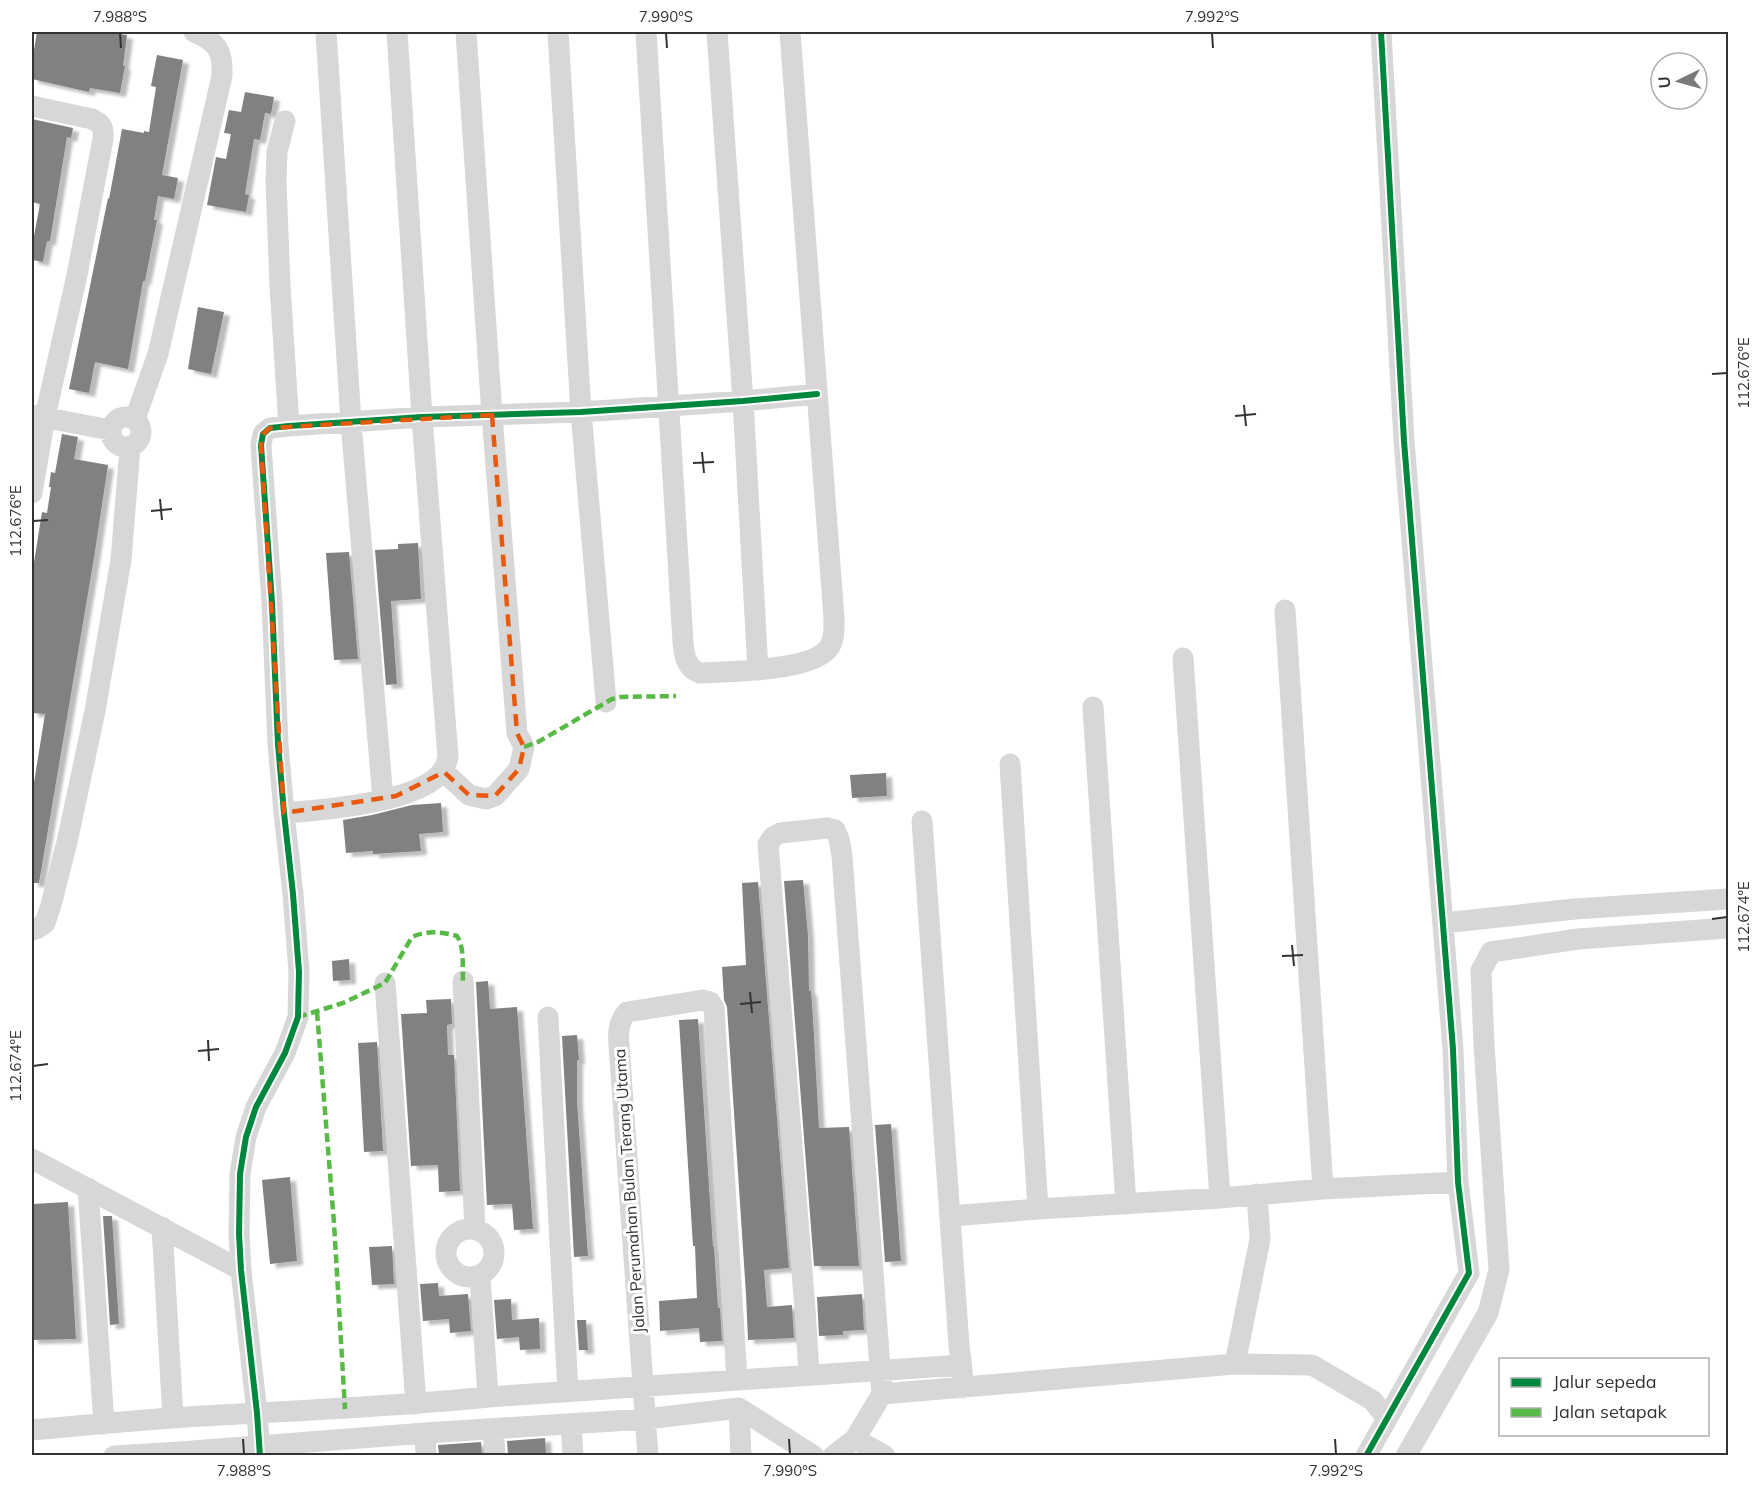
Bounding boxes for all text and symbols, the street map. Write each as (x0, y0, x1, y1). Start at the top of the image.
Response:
text: 7.988°S (93, 7, 147, 26)
text: 7.990°S (639, 7, 693, 26)
text: 7.992°S (1185, 7, 1239, 26)
north arrow (1649, 51, 1709, 111)
text: U (1654, 76, 1675, 89)
text: 112.676°E (1734, 337, 1753, 409)
text: 112.676°E (6, 485, 25, 557)
text: 112.674°E (1734, 881, 1753, 953)
text: 112.674°E (6, 1030, 25, 1102)
street label: Jalan Perumahan Bulan Terang Utama (609, 1048, 649, 1334)
legend (1499, 1358, 1709, 1436)
text: Jalur sepeda (1553, 1370, 1657, 1393)
text: Jalan setapak (1553, 1400, 1667, 1423)
text: 7.988°S (217, 1461, 271, 1480)
text: 7.990°S (763, 1461, 817, 1480)
text: 7.992°S (1309, 1461, 1363, 1480)

